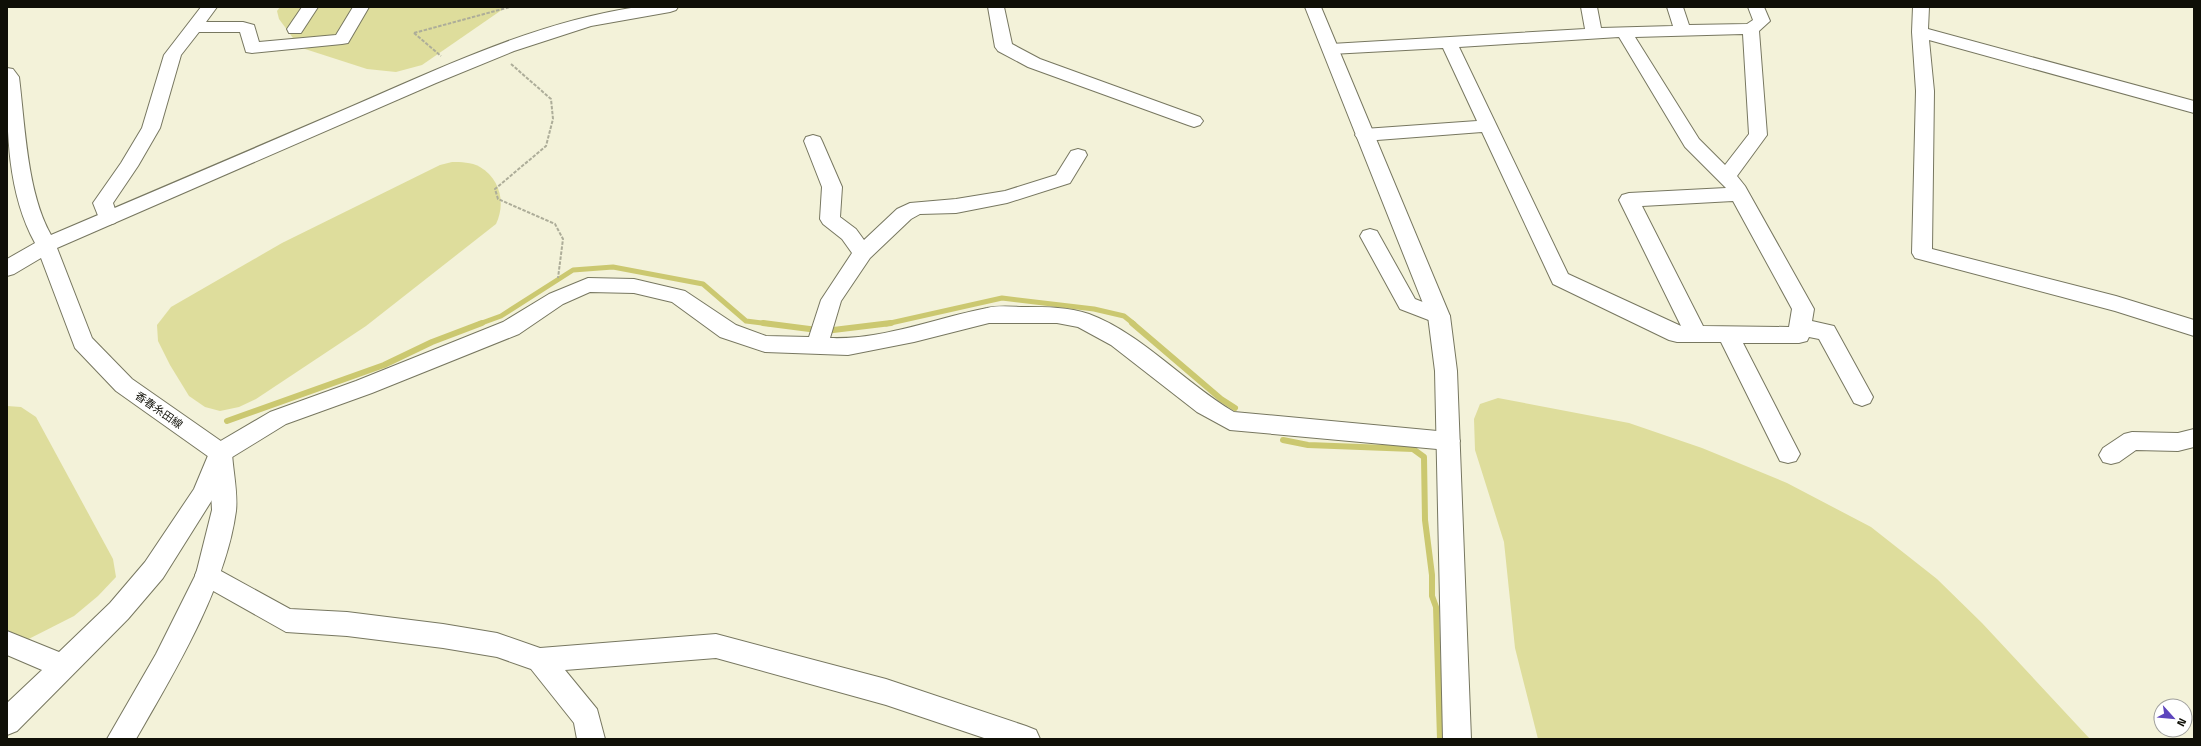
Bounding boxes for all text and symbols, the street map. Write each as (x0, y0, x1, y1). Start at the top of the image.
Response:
street label: 香春糸田線 (132, 388, 186, 432)
north arrow (2153, 698, 2193, 738)
text: N (2173, 716, 2191, 730)

